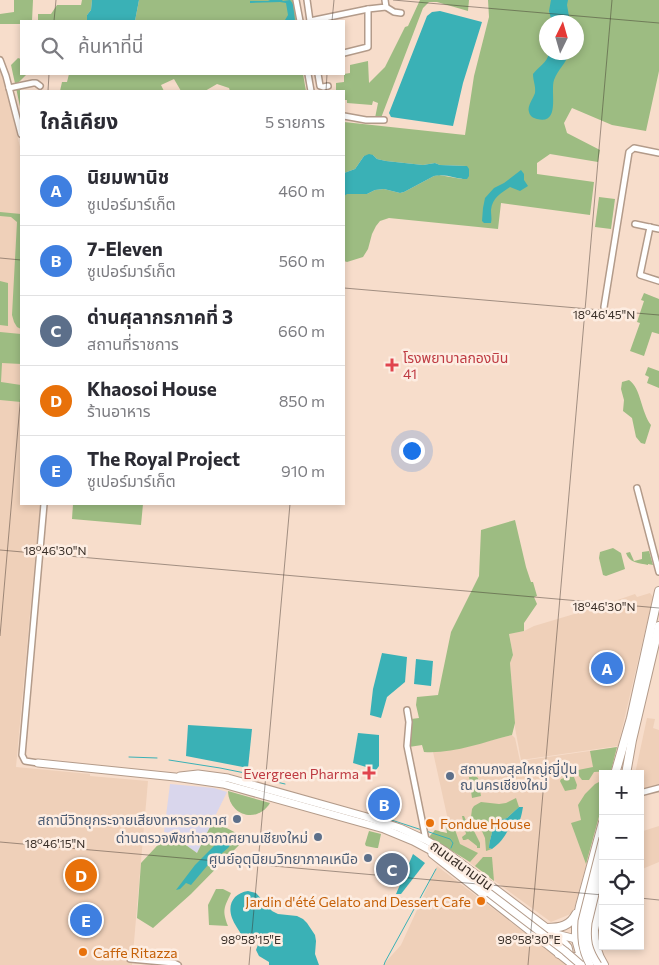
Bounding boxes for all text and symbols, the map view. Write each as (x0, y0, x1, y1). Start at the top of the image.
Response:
north arrow (539, 15, 584, 60)
search box (20, 20, 345, 75)
icon: search (38, 34, 66, 62)
text: ค้นหาที่นี่ (78, 34, 143, 57)
text: ใกล้เคียง (40, 108, 118, 133)
text: 5 รายการ (265, 112, 325, 131)
text: นิยมพานิช (87, 165, 169, 188)
text: A (50, 181, 62, 200)
text: 460 m (278, 181, 325, 200)
text: ซูเปอร์มาร์เก็ต (87, 194, 176, 213)
text: 7-Eleven (87, 237, 163, 260)
text: B (51, 251, 61, 270)
text: 560 m (279, 251, 325, 270)
text: ซูเปอร์มาร์เก็ต (87, 261, 176, 280)
text: ด่านศุลากรภาคที่ 3 (87, 305, 233, 328)
text: 18°46'45"N (573, 307, 635, 321)
text: C (51, 321, 61, 340)
text: 660 m (278, 321, 325, 340)
text: สถานที่ราชการ (87, 334, 179, 353)
place label: โรงพยาบาลกองบิน 41 (403, 349, 508, 382)
marker: โรงพยาบาลกองบิน 41 (385, 358, 399, 372)
text: Khaosoi House (87, 377, 217, 400)
text: D (50, 391, 62, 410)
text: 850 m (279, 391, 325, 410)
text: ร้านอาหาร (87, 401, 151, 420)
your location (399, 438, 425, 464)
text: The Royal Project (87, 447, 240, 470)
text: E (51, 461, 61, 480)
text: 910 m (281, 461, 325, 480)
text: ซูเปอร์มาร์เก็ต (87, 471, 176, 490)
text: 18°46'30"N (23, 543, 87, 557)
text: 18°46'30"N (572, 599, 636, 613)
pin: A (591, 649, 623, 687)
place label: สถานกงสุลใหญ่ญี่ปุ่น ณ นครเชียงใหม่ (460, 759, 577, 793)
place label: Evergreen Pharma (243, 765, 359, 782)
marker: Evergreen Pharma (363, 767, 375, 779)
marker: สถานกงสุลใหญ่ญี่ปุ่น ณ นครเชียงใหม่ (444, 770, 456, 782)
map controls (599, 770, 644, 950)
button: + (599, 770, 644, 815)
pin: B (368, 785, 400, 823)
place label: สถานีวิทยุกระจายเสียงทหารอากาศ (37, 811, 227, 829)
marker: สถานีวิทยุกระจายเสียงทหารอากาศ (231, 813, 243, 825)
place label: Fondue House (440, 815, 531, 832)
button: − (599, 815, 644, 860)
marker: Fondue House (424, 817, 436, 829)
place label: ด่านตรวจพืชท่าอากาศยานเชียงใหม่ (116, 829, 308, 846)
marker: ด่านตรวจพืชท่าอากาศยานเชียงใหม่ (312, 831, 324, 843)
text: 18°46'15"N (25, 836, 85, 850)
street label: ถนนสนามบิน (427, 837, 497, 893)
place label: ศูนย์อุตุนิยมวิทยาภาคเหนือ (209, 850, 358, 868)
pin: C (376, 850, 408, 888)
marker: ศูนย์อุตุนิยมวิทยาภาคเหนือ (362, 852, 374, 864)
pin: D (65, 856, 97, 894)
button: locate (599, 860, 644, 905)
place label: Jardin d'été Gelato and Dessert Cafe (245, 893, 471, 910)
marker: Jardin d'été Gelato and Dessert Cafe (475, 895, 487, 907)
pin: E (70, 901, 102, 939)
button: layers (599, 905, 644, 950)
text: 98°58'15"E (221, 932, 281, 946)
text: 98°58'30"E (497, 932, 561, 946)
place label: Caffe Ritazza (93, 944, 178, 961)
marker: Caffe Ritazza (77, 946, 89, 958)

